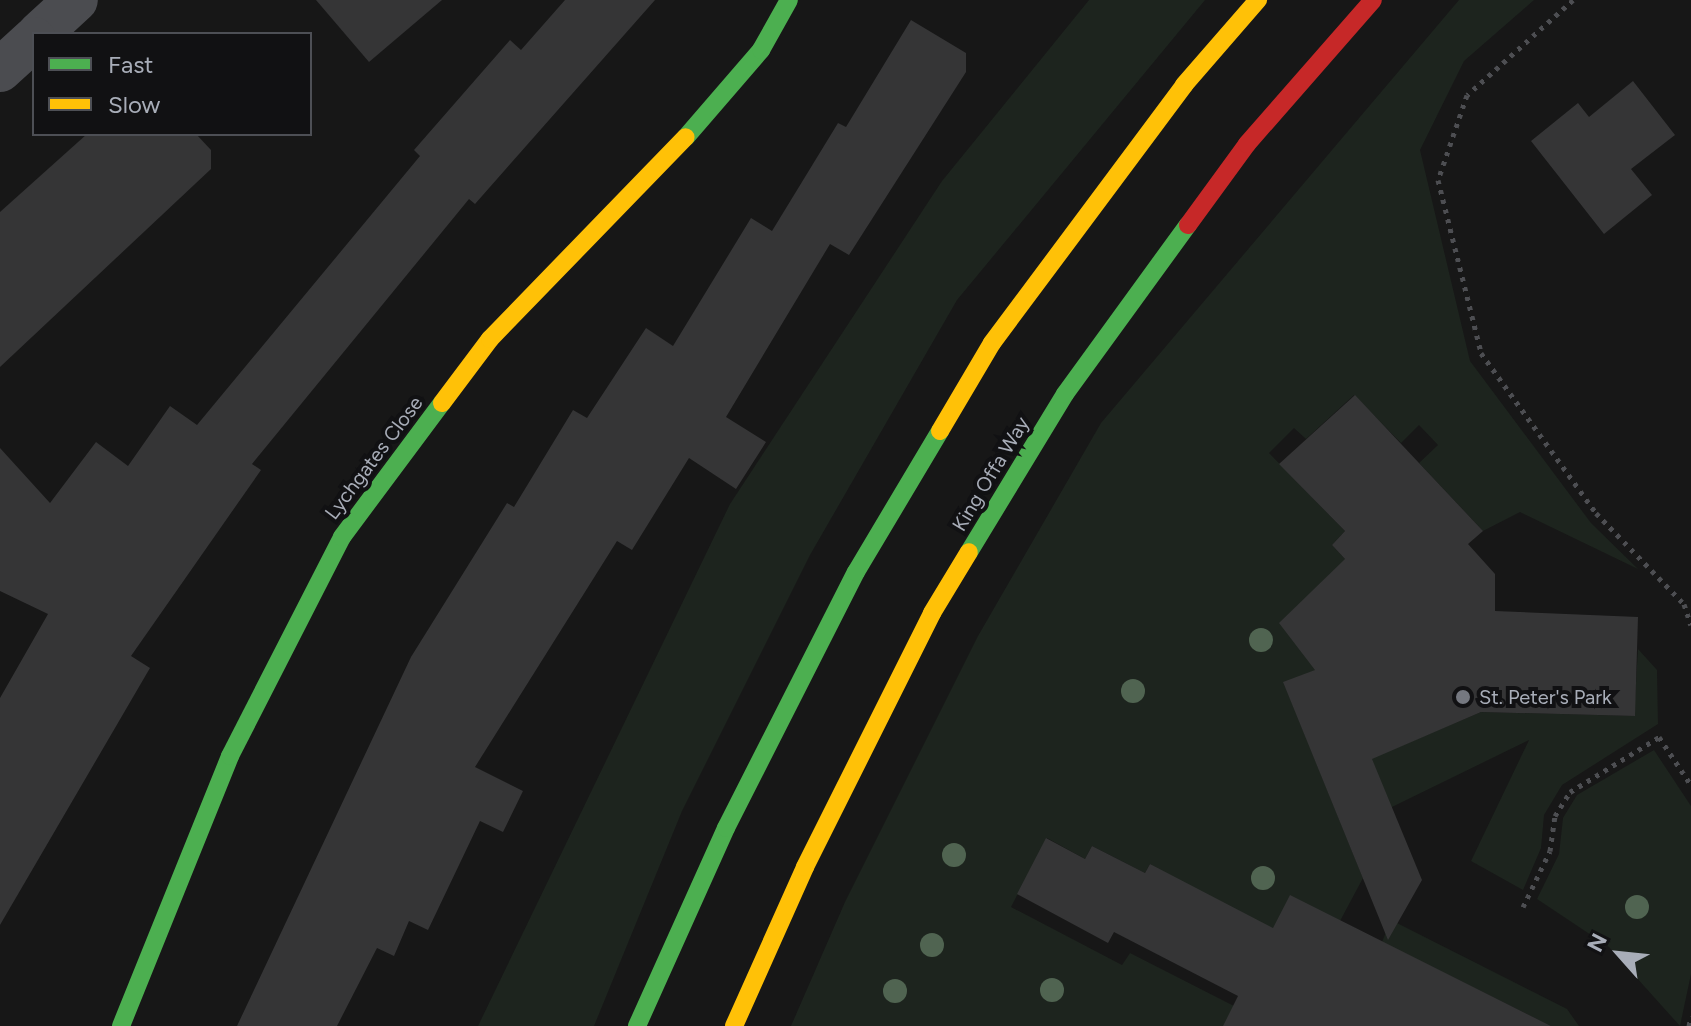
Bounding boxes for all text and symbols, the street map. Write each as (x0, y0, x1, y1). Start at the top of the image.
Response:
legend (32, 32, 312, 136)
text: Fast (108, 50, 153, 79)
text: Slow (108, 90, 160, 119)
street label: Lychgates Close (320, 392, 428, 524)
street label: King Offa Way (947, 413, 1035, 535)
place label: St. Peter's Park (1479, 685, 1612, 709)
marker: St. Peter's Park (1454, 688, 1472, 706)
north arrow (1579, 914, 1659, 994)
text: N (1581, 929, 1613, 957)

